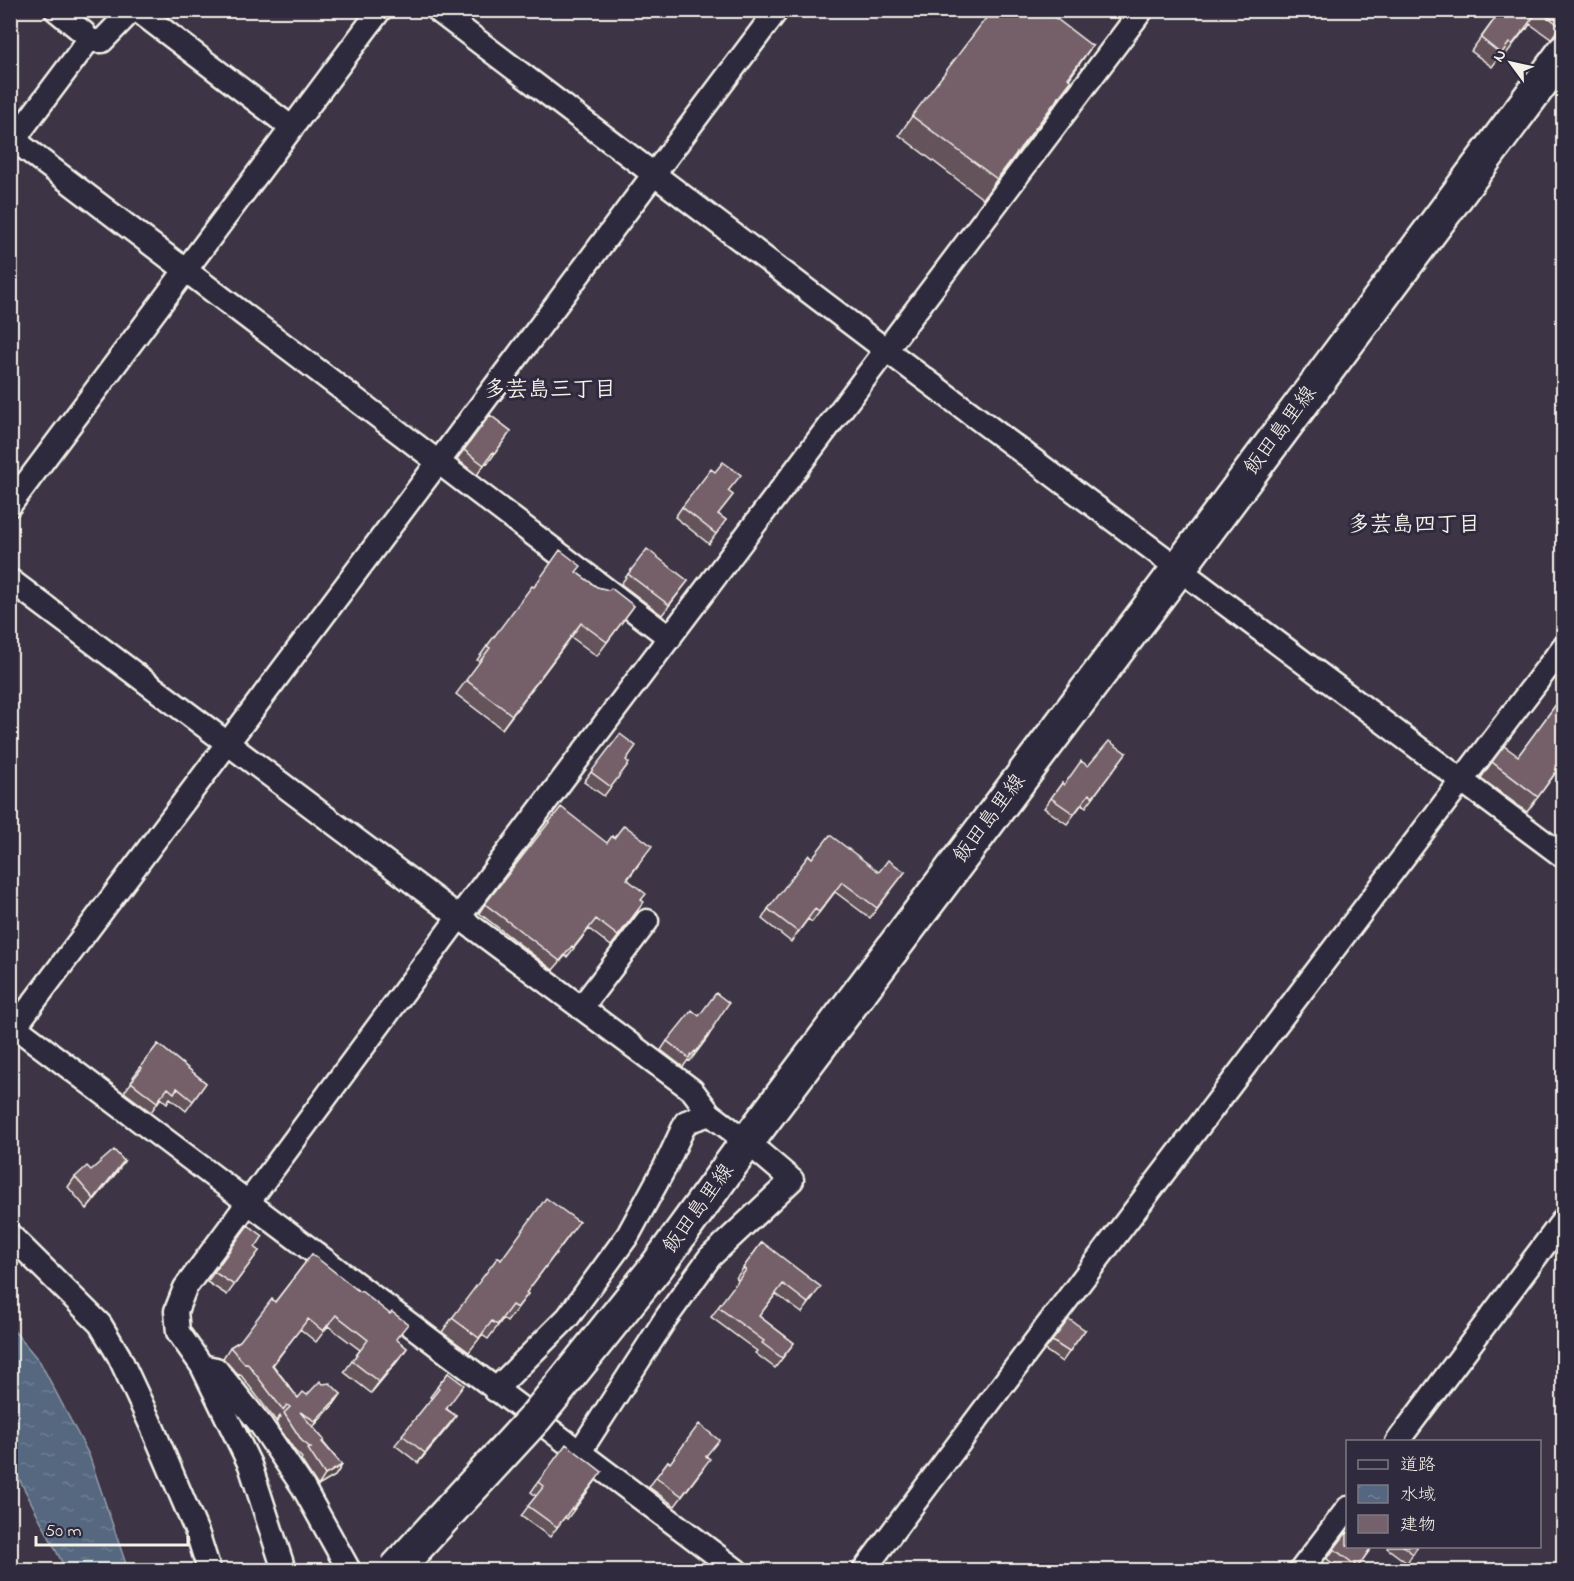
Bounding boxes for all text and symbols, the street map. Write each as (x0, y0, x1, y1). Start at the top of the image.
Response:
north arrow (1481, 33, 1541, 93)
text: N (1487, 45, 1513, 67)
district label: 多芸島三丁目 (484, 375, 616, 407)
street label: 飯田島里線 (1237, 380, 1325, 482)
district label: 多芸島四丁目 (1348, 510, 1480, 542)
street label: 飯田島里線 (946, 768, 1034, 870)
street label: 飯田島里線 (656, 1158, 742, 1260)
legend (1346, 1440, 1541, 1548)
text: 道路 (1400, 1453, 1436, 1479)
text: 水域 (1400, 1483, 1436, 1509)
scale bar (36, 1509, 188, 1547)
text: 建物 (1400, 1513, 1436, 1539)
text: 50 m (45, 1519, 82, 1545)

